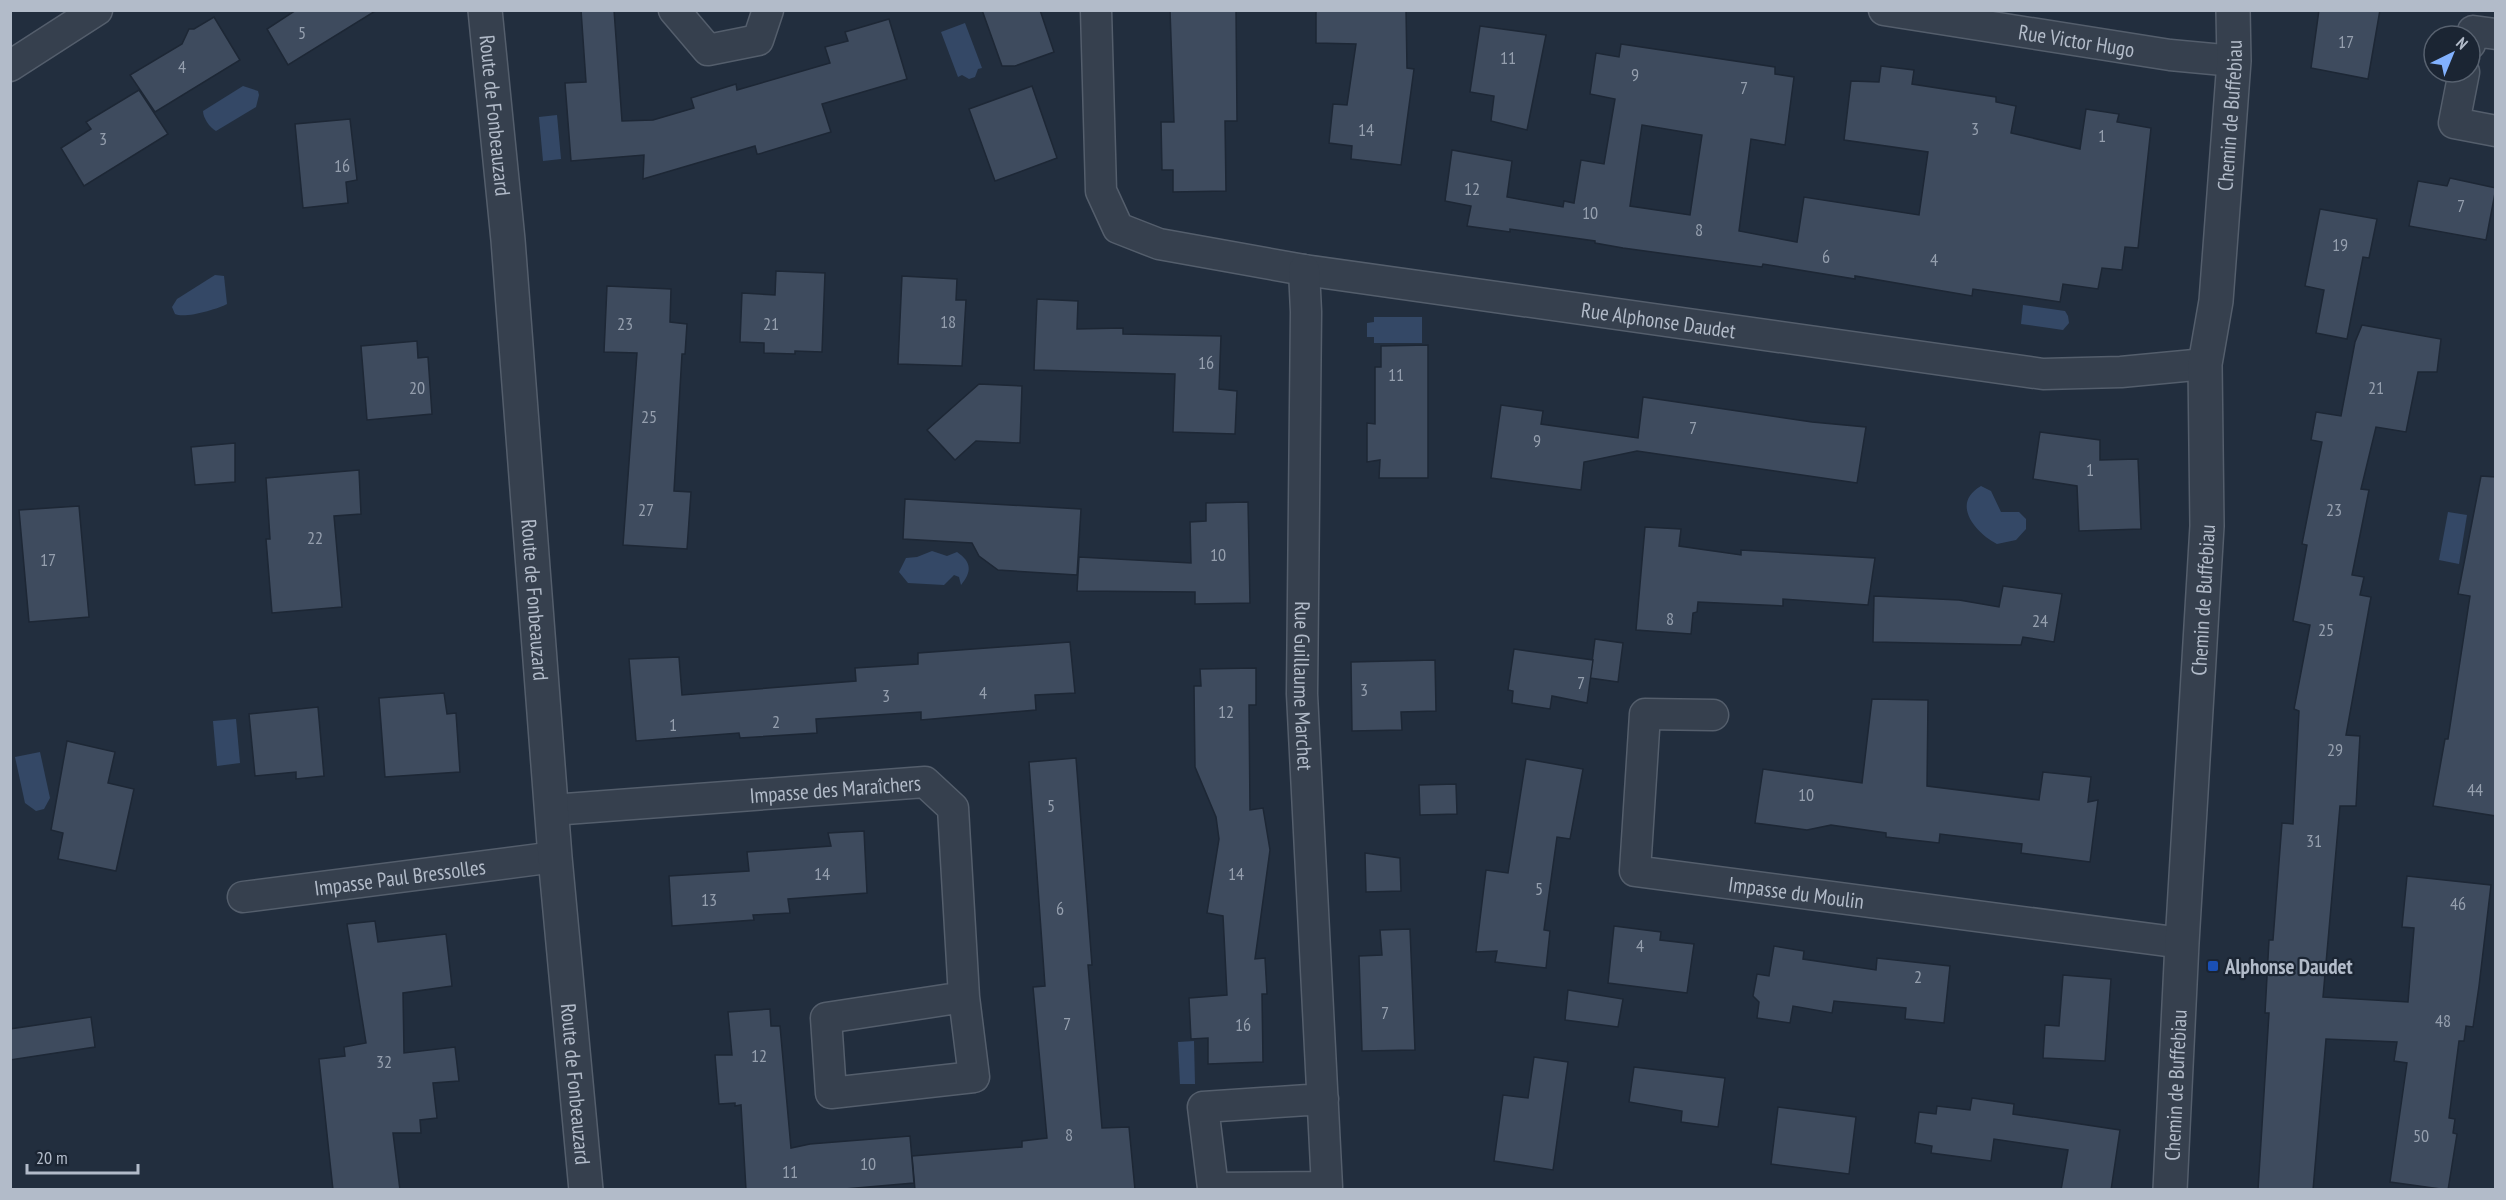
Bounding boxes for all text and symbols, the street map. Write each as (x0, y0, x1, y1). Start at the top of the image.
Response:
street label: Rue Victor Hugo (2017, 18, 2137, 63)
house number: 5 (298, 21, 306, 44)
north arrow (2422, 24, 2482, 84)
house number: 17 (2338, 30, 2354, 53)
text: N (2452, 33, 2472, 53)
street label: Route de Fonbeauzard (474, 34, 517, 197)
street label: Chemin de Buffebiau (2211, 40, 2248, 192)
house number: 11 (1500, 46, 1516, 69)
house number: 4 (178, 55, 186, 78)
house number: 9 (1631, 63, 1639, 86)
house number: 7 (1740, 76, 1748, 99)
house number: 3 (1971, 117, 1979, 140)
house number: 14 (1358, 118, 1374, 141)
house number: 1 (2098, 124, 2106, 147)
house number: 3 (99, 127, 107, 150)
house number: 16 (334, 154, 350, 177)
house number: 12 (1464, 177, 1480, 200)
house number: 7 (2457, 194, 2465, 217)
house number: 10 (1582, 201, 1598, 224)
house number: 8 (1695, 218, 1703, 241)
house number: 19 (2332, 233, 2348, 256)
house number: 6 (1822, 245, 1830, 268)
house number: 4 (1930, 248, 1938, 271)
street label: Rue Alphonse Daudet (1579, 296, 1738, 344)
house number: 18 (940, 310, 956, 333)
house number: 23 (617, 312, 633, 335)
house number: 21 (763, 312, 779, 335)
house number: 16 (1198, 351, 1214, 374)
house number: 11 (1388, 363, 1404, 386)
house number: 20 (409, 376, 425, 399)
house number: 21 (2368, 376, 2384, 399)
house number: 25 (641, 405, 657, 428)
house number: 7 (1689, 416, 1697, 439)
house number: 9 (1533, 429, 1541, 452)
house number: 1 (2086, 458, 2094, 481)
house number: 27 (638, 498, 654, 521)
house number: 23 (2326, 498, 2342, 521)
street label: Route de Fonbeauzard (516, 518, 555, 681)
street label: Chemin de Buffebiau (2185, 524, 2221, 676)
house number: 22 (307, 526, 323, 549)
house number: 10 (1210, 543, 1226, 566)
house number: 17 (40, 548, 56, 571)
street label: Rue Guillaume Marchet (1288, 601, 1319, 771)
house number: 8 (1666, 607, 1674, 630)
house number: 24 (2032, 609, 2048, 632)
house number: 25 (2318, 618, 2334, 641)
house number: 7 (1577, 671, 1585, 694)
house number: 3 (1360, 678, 1368, 701)
house number: 4 (979, 681, 987, 704)
house number: 3 (882, 684, 890, 707)
house number: 12 (1218, 700, 1234, 723)
house number: 2 (772, 710, 780, 733)
house number: 1 (669, 713, 677, 736)
house number: 29 (2327, 738, 2343, 761)
street label: Impasse des Maraîchers (749, 769, 922, 809)
house number: 44 (2467, 778, 2483, 801)
house number: 10 (1798, 783, 1814, 806)
house number: 5 (1047, 794, 1055, 817)
house number: 31 (2306, 829, 2322, 852)
street label: Impasse Paul Bressolles (312, 853, 487, 901)
house number: 14 (814, 862, 830, 885)
house number: 14 (1228, 862, 1244, 885)
street label: Impasse du Moulin (1727, 870, 1866, 915)
house number: 5 (1535, 877, 1543, 900)
house number: 13 (701, 888, 717, 911)
house number: 46 (2450, 892, 2466, 915)
house number: 6 (1056, 897, 1064, 920)
house number: 4 (1636, 934, 1644, 957)
place label: Alphonse Daudet (2224, 953, 2353, 980)
marker: Alphonse Daudet (2206, 959, 2220, 973)
house number: 2 (1914, 965, 1922, 988)
house number: 7 (1381, 1001, 1389, 1024)
street label: Route de Fonbeauzard (555, 1002, 597, 1166)
street label: Chemin de Buffebiau (2158, 1009, 2192, 1161)
house number: 48 (2435, 1009, 2451, 1032)
house number: 7 (1063, 1012, 1071, 1035)
house number: 16 (1235, 1013, 1251, 1036)
house number: 12 (751, 1044, 767, 1067)
house number: 32 (376, 1050, 392, 1073)
house number: 8 (1065, 1123, 1073, 1146)
house number: 50 (2413, 1124, 2429, 1147)
scale bar (27, 1137, 138, 1175)
text: 20 m (36, 1146, 68, 1169)
house number: 10 (860, 1152, 876, 1175)
house number: 11 (782, 1160, 798, 1183)

